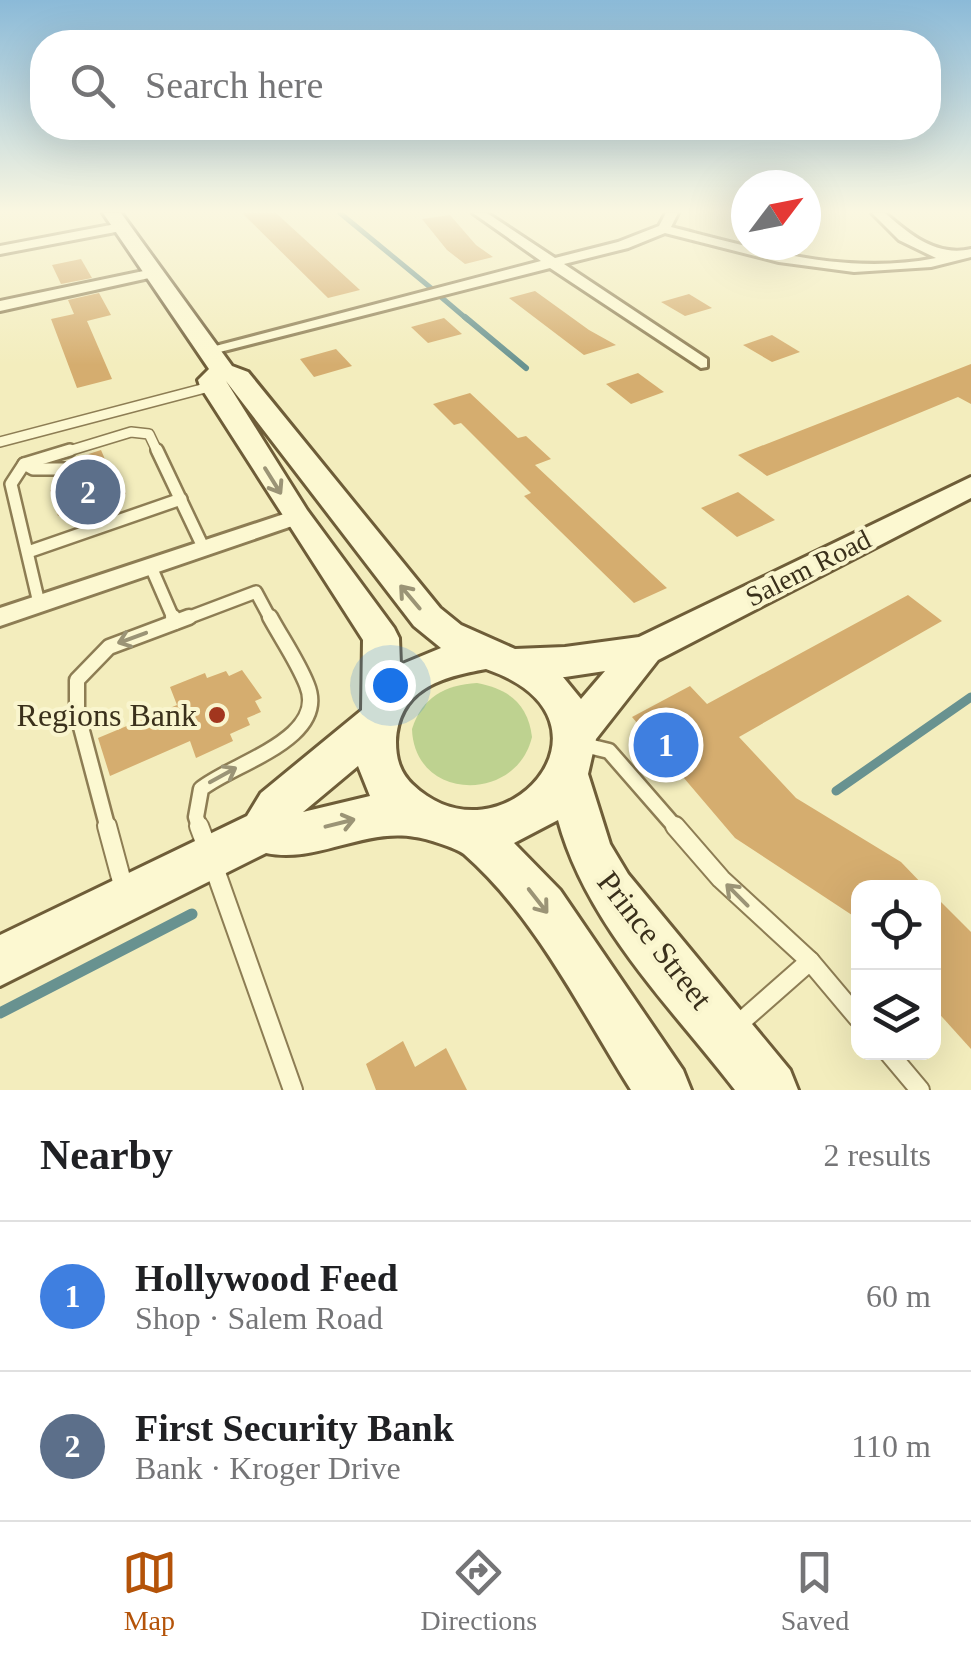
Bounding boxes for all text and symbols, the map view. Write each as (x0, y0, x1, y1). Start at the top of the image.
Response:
search box (30, 30, 941, 140)
icon: search (65, 58, 120, 113)
text: Search here (145, 64, 323, 106)
north arrow (731, 170, 821, 260)
pin: 2 (56, 454, 120, 530)
one-way arrow (263, 466, 283, 495)
street label: Salem Road (740, 523, 876, 613)
one-way arrow (398, 585, 421, 610)
one-way arrow (118, 630, 149, 648)
your location (365, 660, 416, 711)
place label: Regions Bank (17, 697, 197, 733)
marker: Regions Bank (206, 704, 228, 726)
pin: 1 (634, 708, 698, 782)
one-way arrow (208, 765, 237, 785)
one-way arrow (324, 812, 355, 831)
street label: Prince Street (590, 864, 720, 1016)
map controls (851, 880, 941, 1060)
button: locate (851, 880, 941, 970)
one-way arrow (726, 884, 750, 908)
one-way arrow (526, 887, 548, 913)
button: layers (851, 970, 941, 1060)
text: Nearby (40, 1132, 173, 1178)
text: 2 results (823, 1137, 931, 1173)
text: Hollywood Feed (135, 1257, 398, 1299)
text: 1 (65, 1278, 81, 1314)
text: 60 m (866, 1278, 931, 1314)
text: Shop · Salem Road (135, 1300, 383, 1336)
text: First Security Bank (135, 1407, 454, 1449)
text: 2 (65, 1428, 81, 1464)
text: 110 m (851, 1428, 931, 1464)
text: Bank · Kroger Drive (135, 1450, 401, 1486)
tab: Map (122, 1545, 177, 1637)
tab: Directions (420, 1545, 537, 1637)
tab: Saved (781, 1545, 849, 1637)

